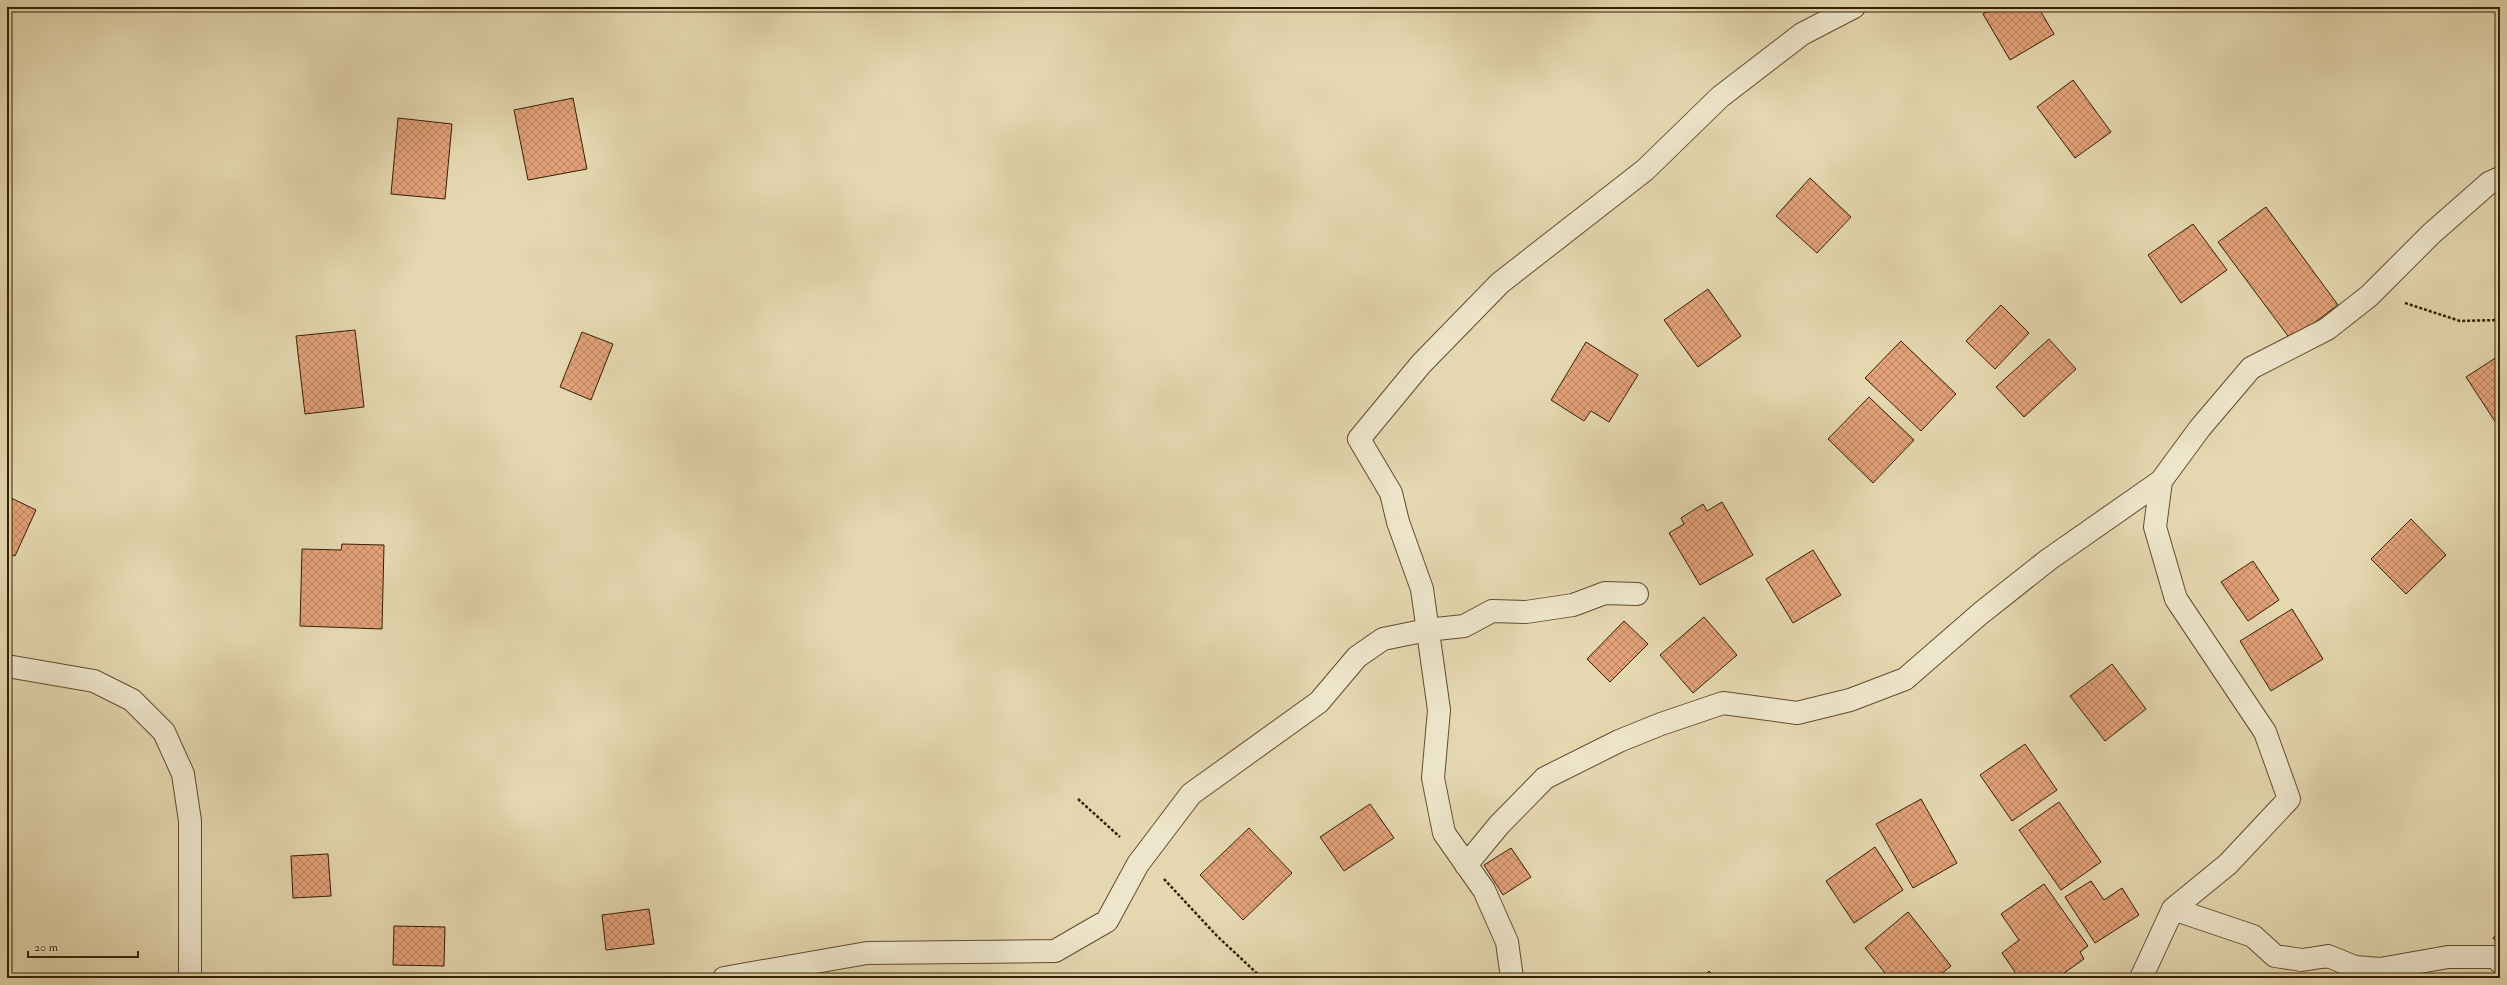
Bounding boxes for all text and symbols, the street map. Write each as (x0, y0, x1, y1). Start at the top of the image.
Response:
scale bar (28, 933, 138, 959)
text: 20 m (34, 940, 59, 955)

